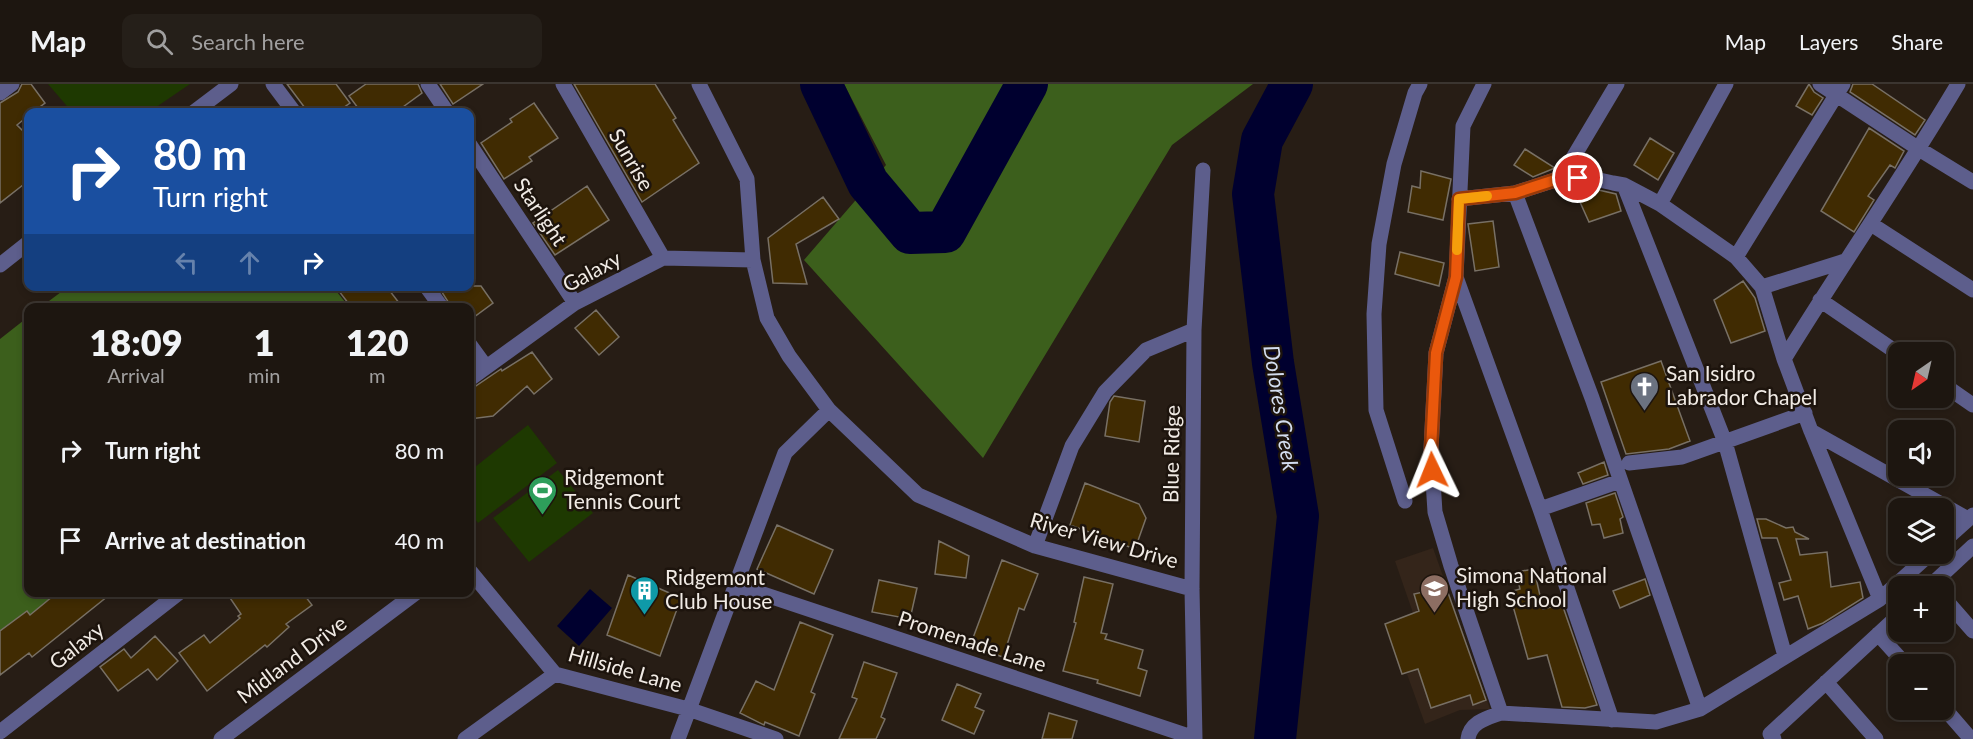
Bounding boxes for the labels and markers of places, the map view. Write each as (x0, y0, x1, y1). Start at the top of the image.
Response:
pin (1552, 152, 1603, 203)
place label: San Isidro Labrador Chapel (1666, 360, 1817, 409)
church icon: San Isidro Labrador Chapel (1629, 370, 1661, 412)
place label: Ridgemont Tennis Court (564, 464, 681, 513)
sports icon: Ridgemont Tennis Court (527, 474, 559, 516)
place label: Simona National High School (1456, 562, 1607, 611)
place label: Ridgemont Club House (665, 564, 772, 613)
school or university icon: Simona National High School (1419, 572, 1451, 614)
building icon: Ridgemont Club House (628, 574, 660, 616)

